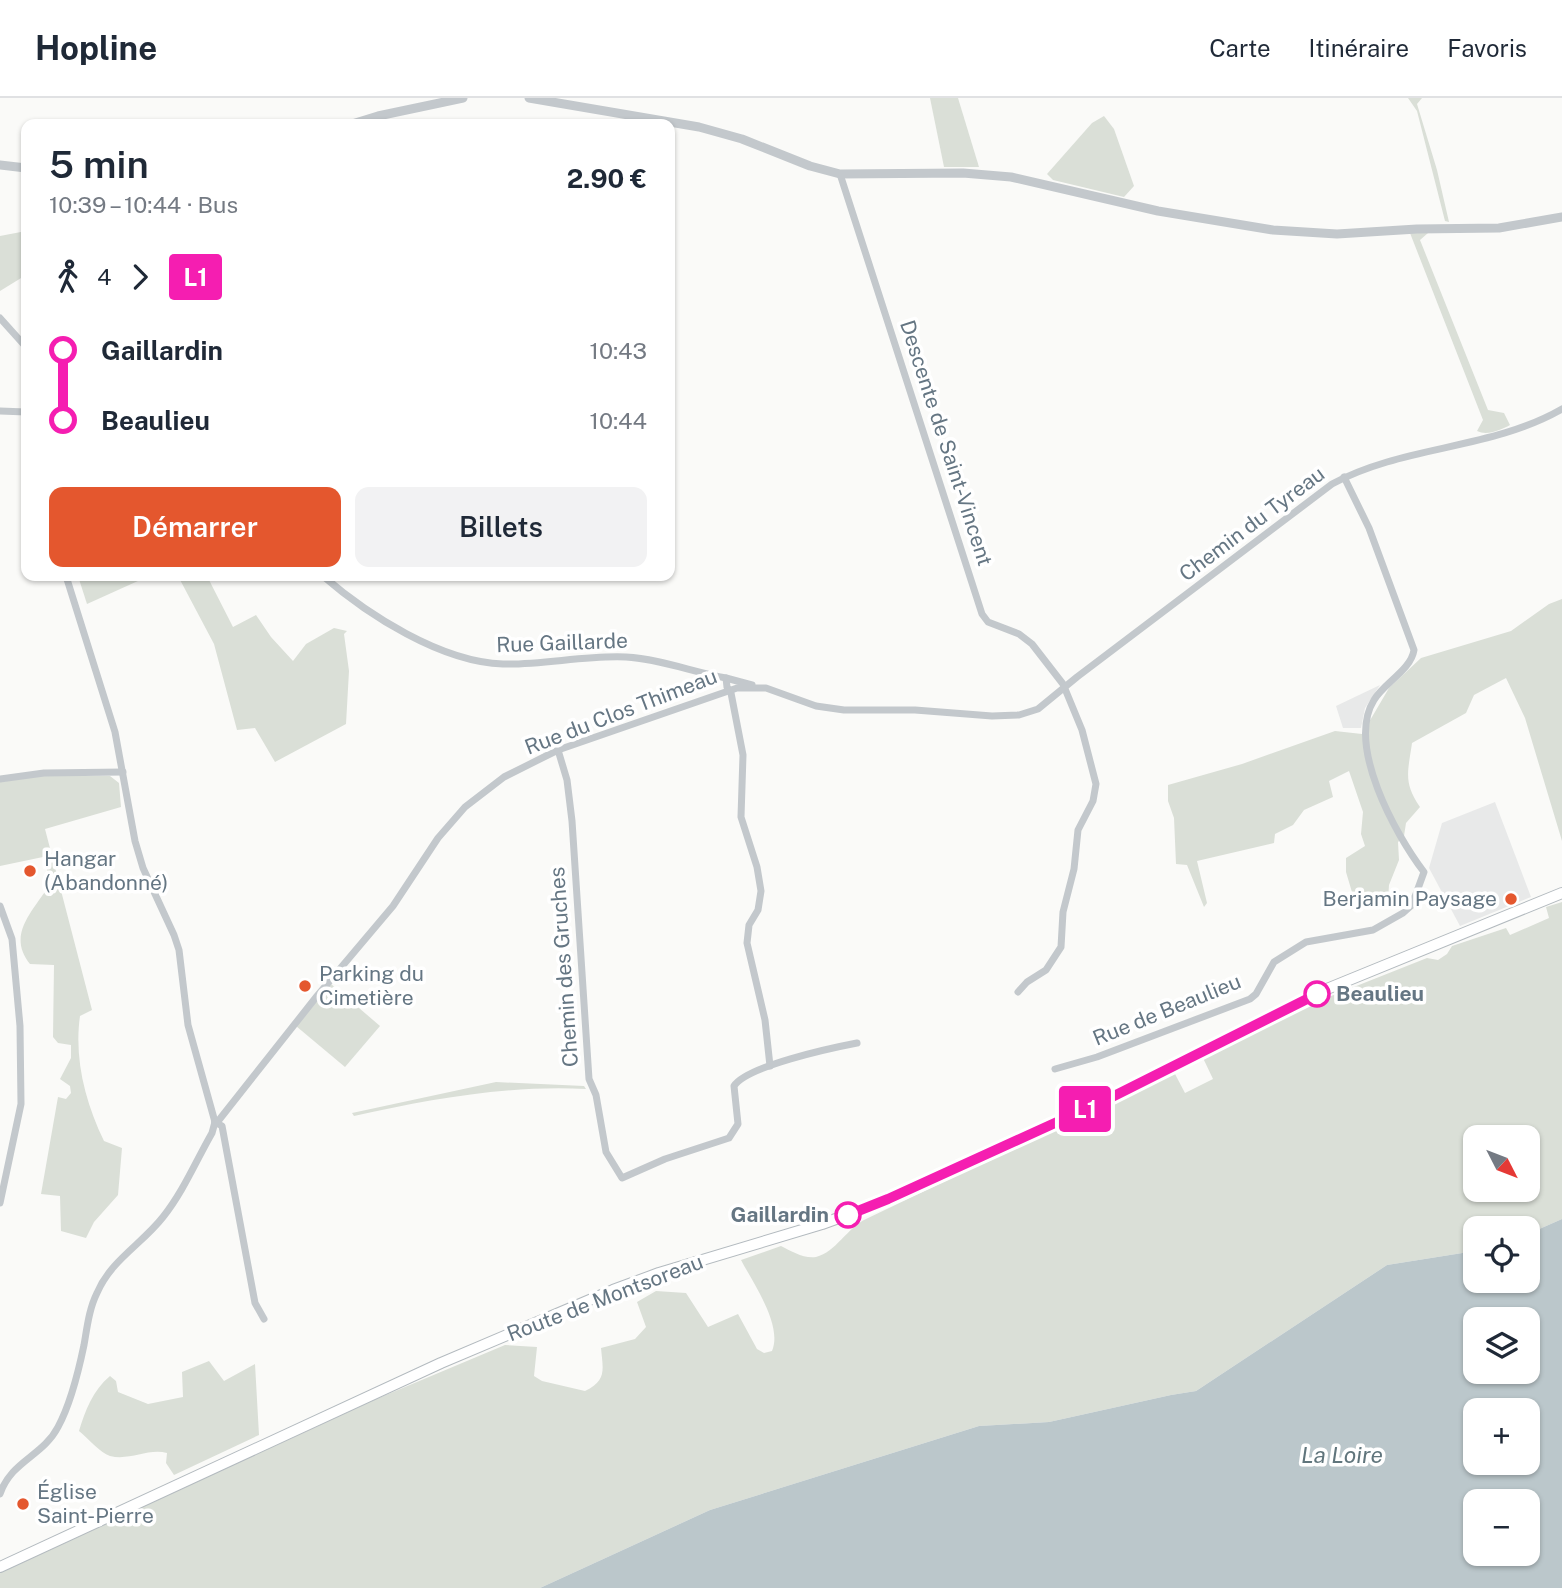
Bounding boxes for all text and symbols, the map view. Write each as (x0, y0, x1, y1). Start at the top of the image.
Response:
text: Hopline (35, 29, 157, 67)
text: Carte (1209, 34, 1271, 62)
text: Itinéraire (1309, 34, 1409, 62)
text: Favoris (1447, 34, 1527, 62)
text: 5 min (49, 142, 149, 187)
text: 2.90 € (567, 163, 647, 194)
text: 10:39 – 10:44 · Bus (49, 191, 238, 218)
icon: walk (49, 258, 87, 296)
icon: forward (121, 258, 159, 296)
text: 4 (97, 263, 111, 290)
text: L1 (183, 263, 208, 291)
street label: Descente de Saint-Vincent (895, 317, 998, 569)
text: Gaillardin (101, 335, 223, 366)
text: 10:43 (590, 337, 647, 364)
text: Beaulieu (101, 405, 210, 436)
text: 10:44 (590, 407, 647, 434)
street label: Chemin du Tyreau (1174, 461, 1329, 586)
button: Démarrer (49, 487, 341, 567)
button: Billets (355, 487, 647, 567)
street label: Rue Gaillarde (496, 628, 628, 657)
street label: Rue du Clos Thimeau (521, 663, 721, 760)
place label: Hangar (Abandonné) (44, 846, 168, 895)
marker: Hangar (Abandonné) (22, 863, 38, 879)
street label: Chemin des Gruches (544, 866, 583, 1068)
place label: Berjamin Paysage (1323, 886, 1497, 911)
marker: Berjamin Paysage (1503, 891, 1519, 907)
place label: Parking du Cimetière (319, 961, 424, 1010)
street label: Rue de Beaulieu (1089, 968, 1245, 1051)
marker: Parking du Cimetière (297, 978, 313, 994)
marker: Beaulieu (1304, 981, 1330, 1007)
place label: Beaulieu (1336, 981, 1424, 1006)
line badge: L1 (1054, 1086, 1116, 1132)
text: L1 (1073, 1095, 1097, 1123)
north arrow (1463, 1125, 1540, 1202)
map controls (1463, 1125, 1540, 1566)
place label: Gaillardin (731, 1202, 829, 1227)
marker: Gaillardin (835, 1202, 861, 1228)
button: locate (1463, 1216, 1540, 1293)
street label: Route de Montsoreau (503, 1249, 706, 1346)
button: layers (1463, 1307, 1540, 1384)
button: + (1463, 1398, 1540, 1475)
water label: La Loire (1301, 1441, 1383, 1468)
place label: Église Saint-Pierre (37, 1479, 154, 1528)
button: − (1463, 1489, 1540, 1566)
marker: Église Saint-Pierre (15, 1496, 31, 1512)

